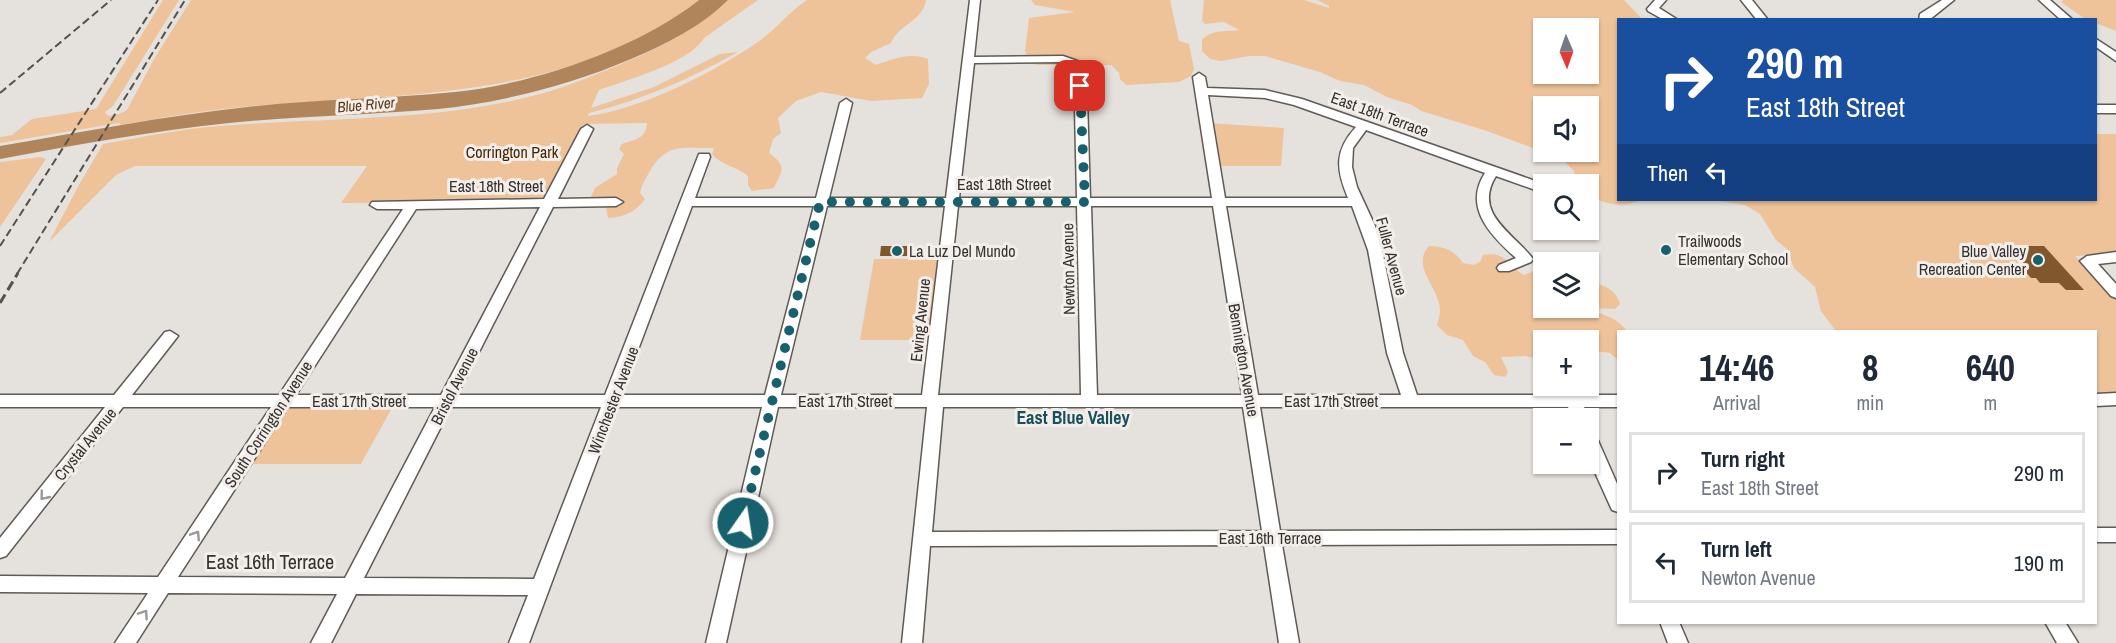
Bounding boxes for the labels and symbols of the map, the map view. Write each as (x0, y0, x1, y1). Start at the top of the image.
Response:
north arrow (1533, 18, 1599, 84)
pin (1054, 60, 1105, 111)
street label: East 18th Terrace (1328, 86, 1432, 142)
water label: Blue River (336, 91, 396, 117)
park label: Corrington Park (466, 141, 559, 163)
street label: East 18th Street (957, 173, 1051, 195)
street label: East 18th Street (449, 175, 543, 197)
street label: Fuller Avenue (1371, 215, 1413, 297)
street label: Newton Avenue (1056, 223, 1080, 315)
place label: Trailwoods Elementary School (1678, 230, 1788, 270)
place label: La Luz Del Mundo (909, 240, 1015, 262)
place label: Blue Valley Recreation Center (1919, 240, 2027, 280)
marker: Trailwoods Elementary School (1659, 243, 1673, 257)
marker: La Luz Del Mundo (890, 244, 904, 258)
marker: Blue Valley Recreation Center (2031, 253, 2045, 267)
street label: Ewing Avenue (905, 277, 935, 363)
street label: Bennington Avenue (1223, 302, 1265, 418)
street label: Bristol Avenue (425, 343, 483, 429)
street label: Winchester Avenue (582, 343, 644, 457)
street label: South Corrington Avenue (219, 356, 317, 492)
street label: East 17th Street (312, 390, 406, 412)
street label: East 17th Street (798, 390, 892, 412)
street label: East 17th Street (1284, 390, 1378, 412)
street label: Crystal Avenue (49, 403, 121, 485)
district label: East Blue Valley (1016, 405, 1130, 430)
one-way arrow (40, 489, 51, 500)
position arrow (711, 491, 775, 555)
street label: East 16th Terrace (1219, 527, 1321, 549)
one-way arrow (188, 531, 200, 541)
street label: East 16th Terrace (206, 548, 334, 575)
one-way arrow (137, 609, 148, 620)

